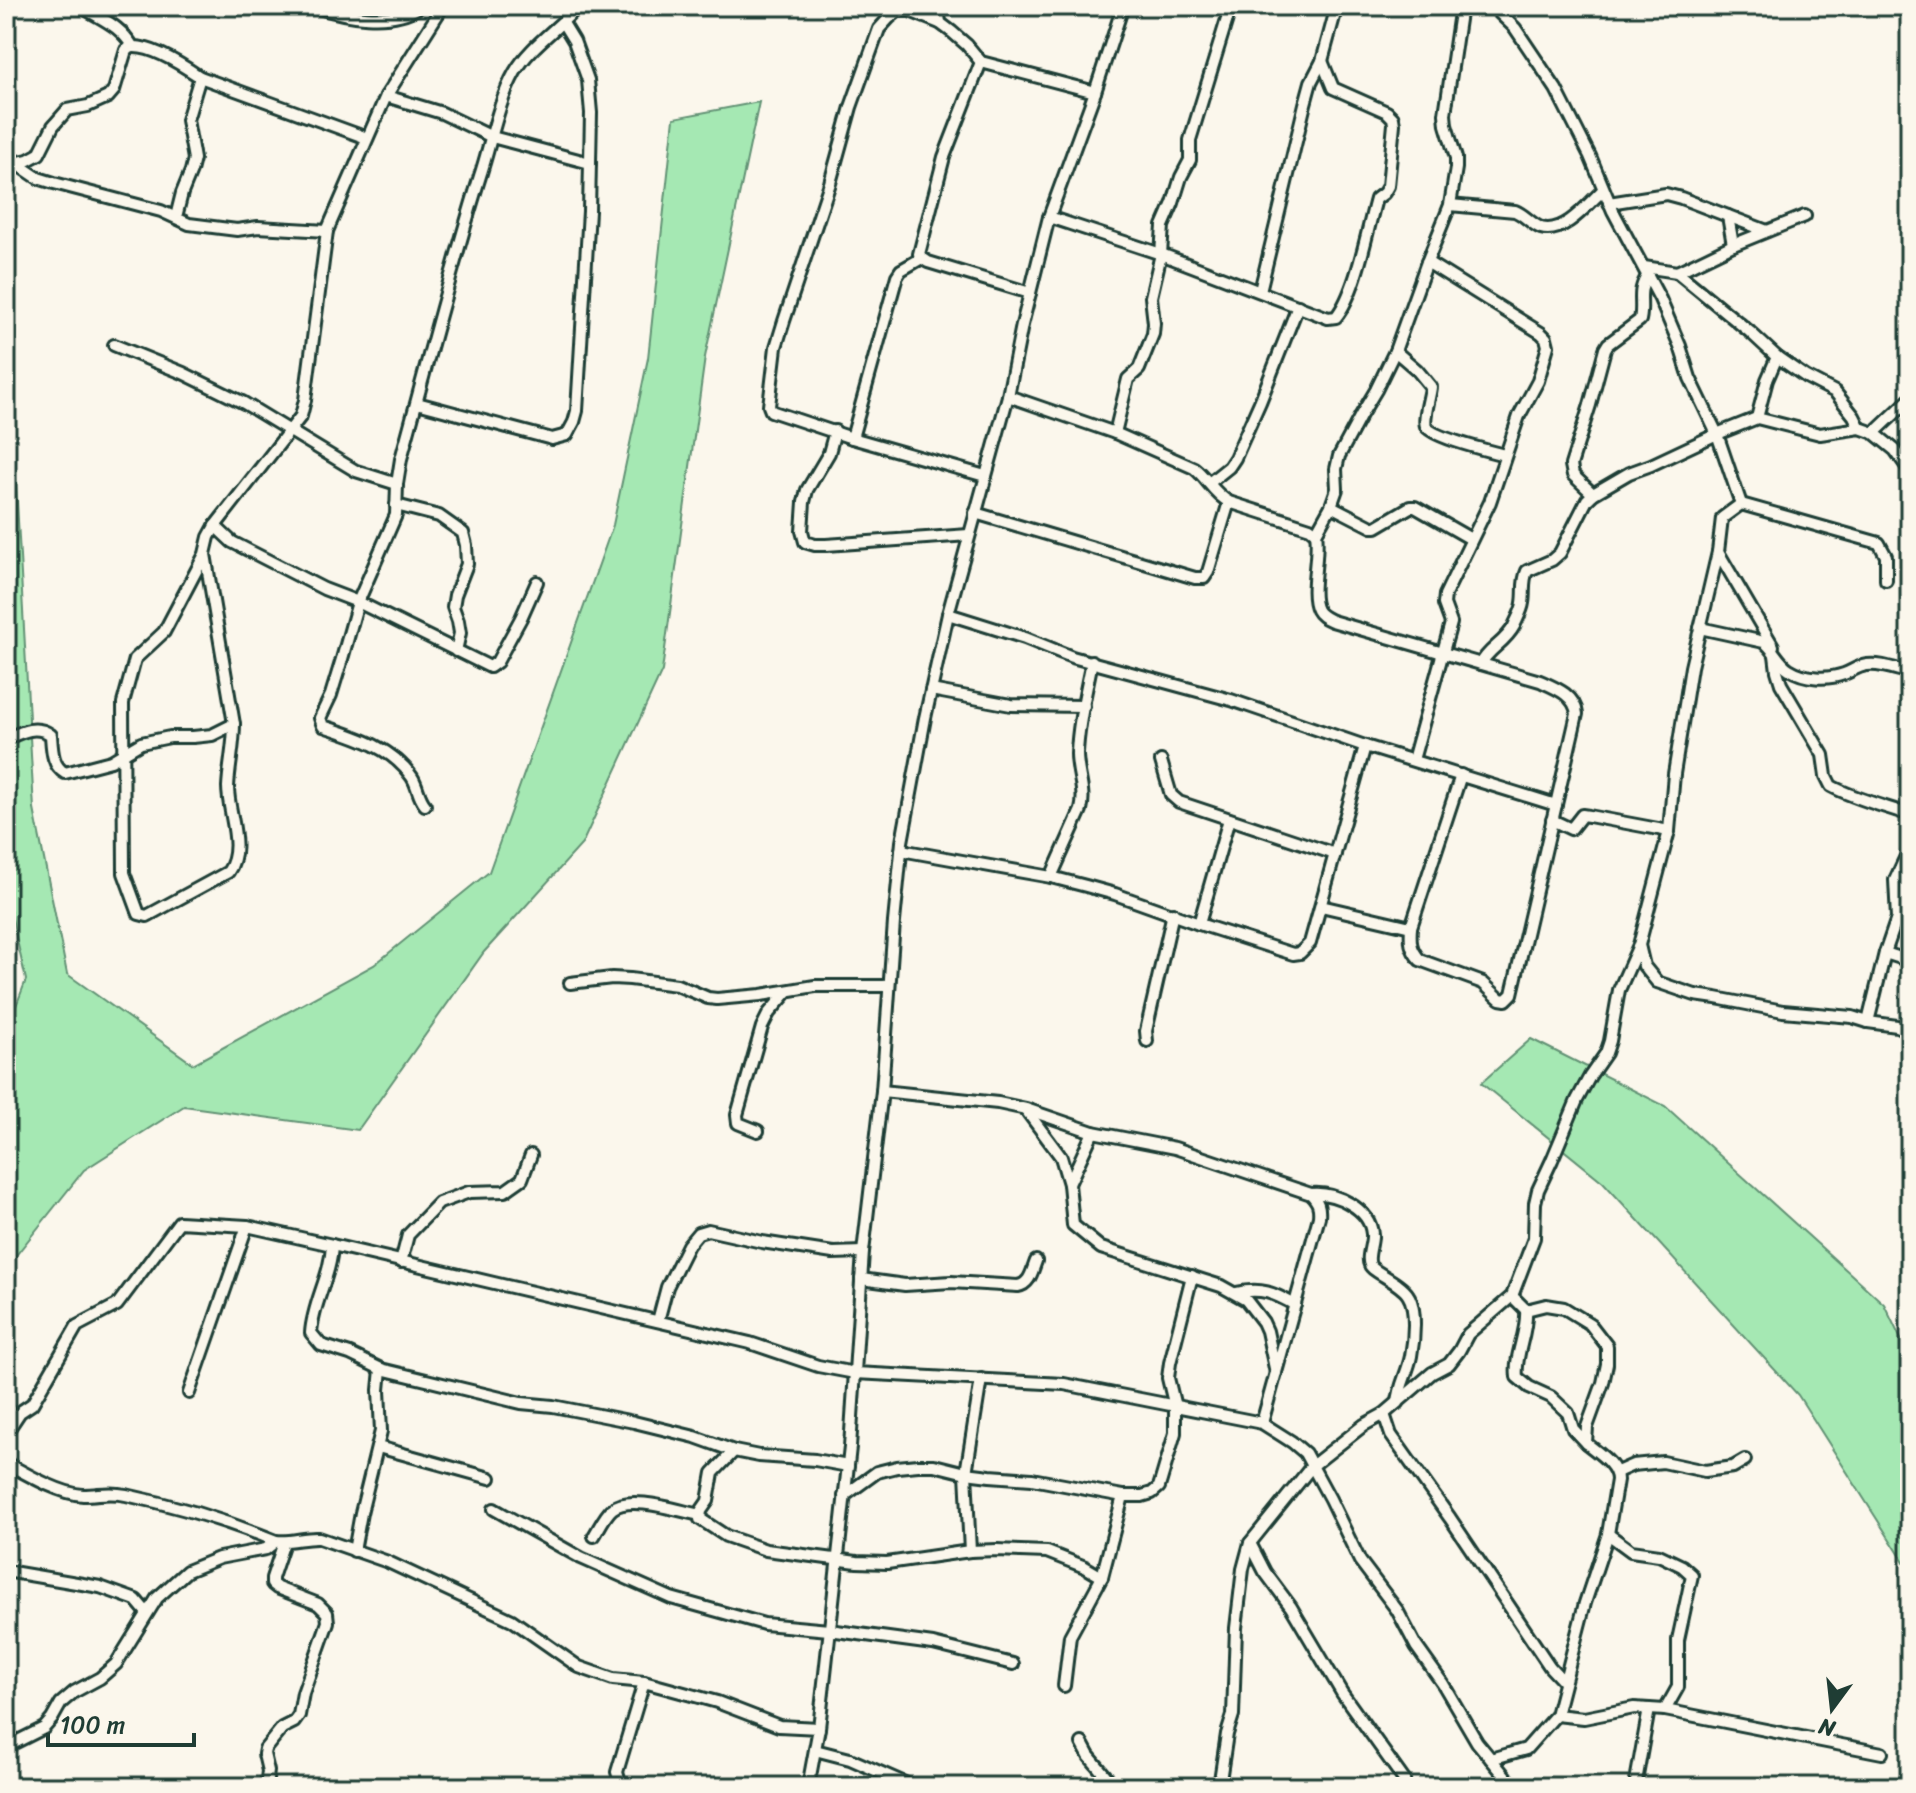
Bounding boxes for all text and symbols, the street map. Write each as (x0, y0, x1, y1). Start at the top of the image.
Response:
north arrow (1792, 1669, 1872, 1749)
scale bar (48, 1697, 194, 1747)
text: 100 m (60, 1704, 125, 1746)
text: N (1814, 1707, 1840, 1749)

